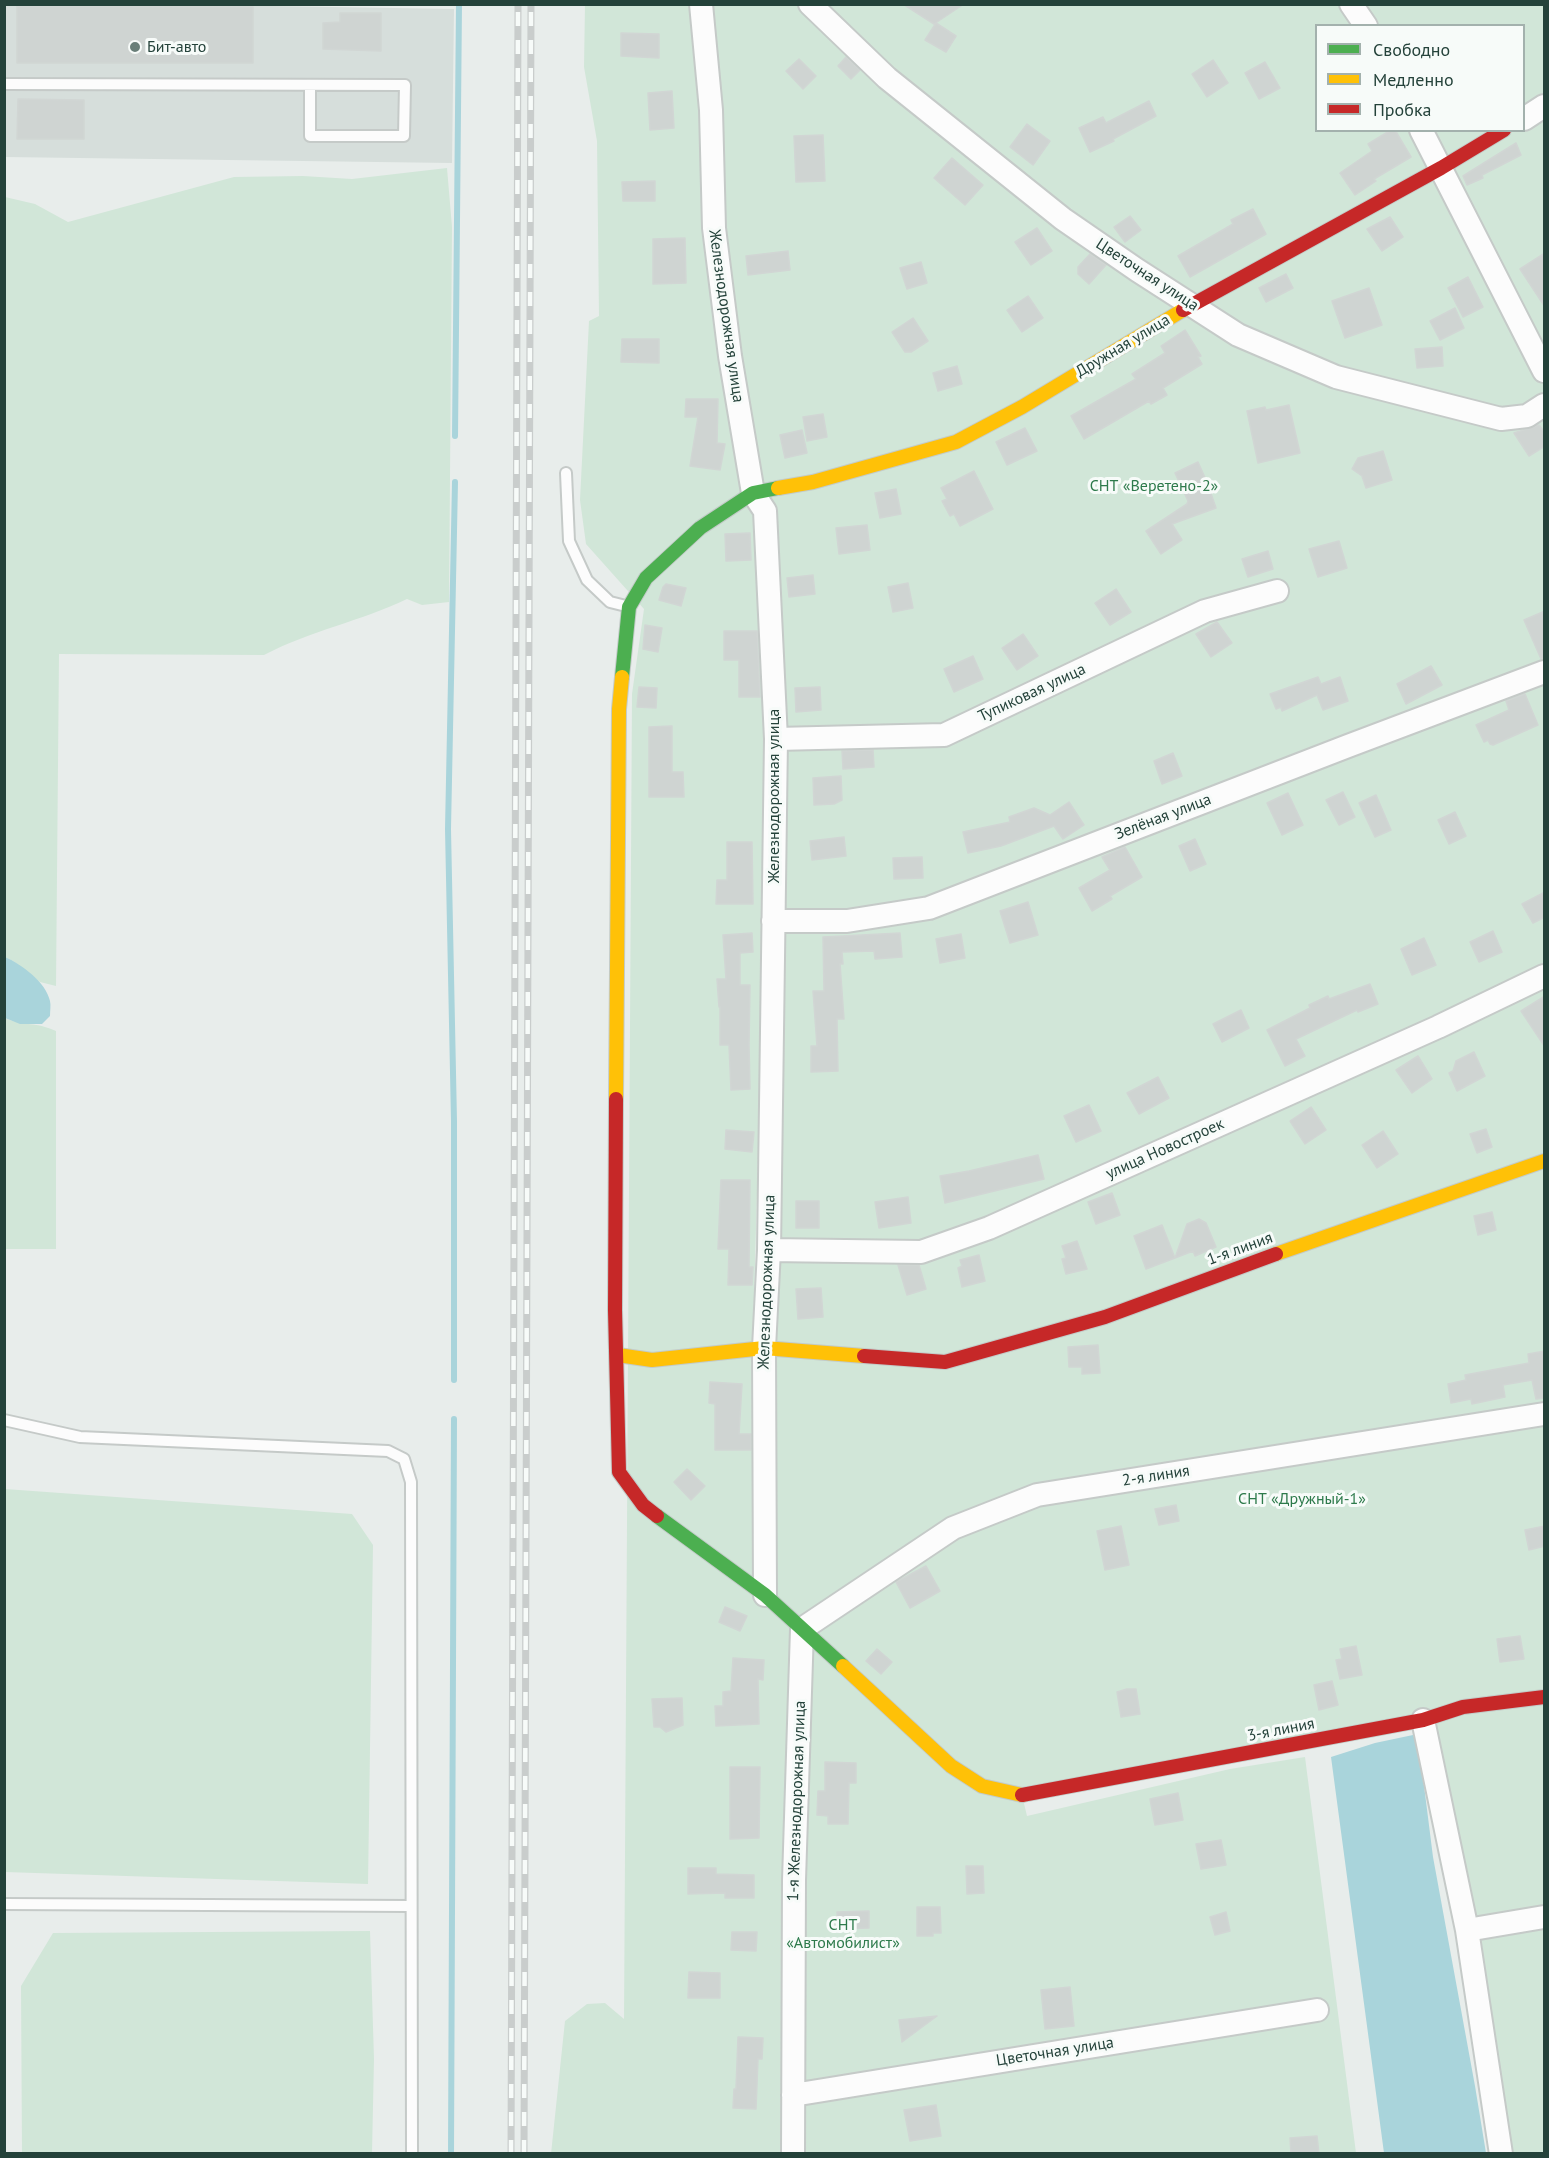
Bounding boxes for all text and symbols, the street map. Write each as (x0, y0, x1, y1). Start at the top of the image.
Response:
legend (1315, 24, 1525, 132)
place label: Бит-авто (147, 37, 206, 57)
text: Свободно (1373, 38, 1450, 61)
marker: Бит-авто (128, 40, 142, 54)
text: Медленно (1373, 68, 1454, 91)
text: Пробка (1373, 98, 1431, 121)
street label: Железнодорожная улица (704, 228, 748, 404)
street label: Цветочная улица (1092, 235, 1202, 315)
street label: Дружная улица (1072, 310, 1174, 382)
park label: СНТ «Веретено-2» (1090, 476, 1218, 496)
street label: Тупиковая улица (975, 660, 1089, 726)
street label: Железнодорожная улица (764, 709, 784, 883)
street label: Зелёная улица (1112, 790, 1214, 844)
street label: улица Новостроек (1103, 1114, 1227, 1184)
street label: Железнодорожная улица (754, 1194, 780, 1370)
street label: 1-я линия (1205, 1228, 1275, 1270)
street label: 2-я линия (1121, 1461, 1191, 1491)
park label: СНТ «Дружный-1» (1238, 1489, 1366, 1509)
street label: 1-я Железнодорожная улица (784, 1700, 810, 1902)
street label: 3-я линия (1246, 1714, 1316, 1746)
park label: СНТ «Автомобилист» (786, 1915, 900, 1953)
street label: Цветочная улица (995, 2033, 1115, 2071)

